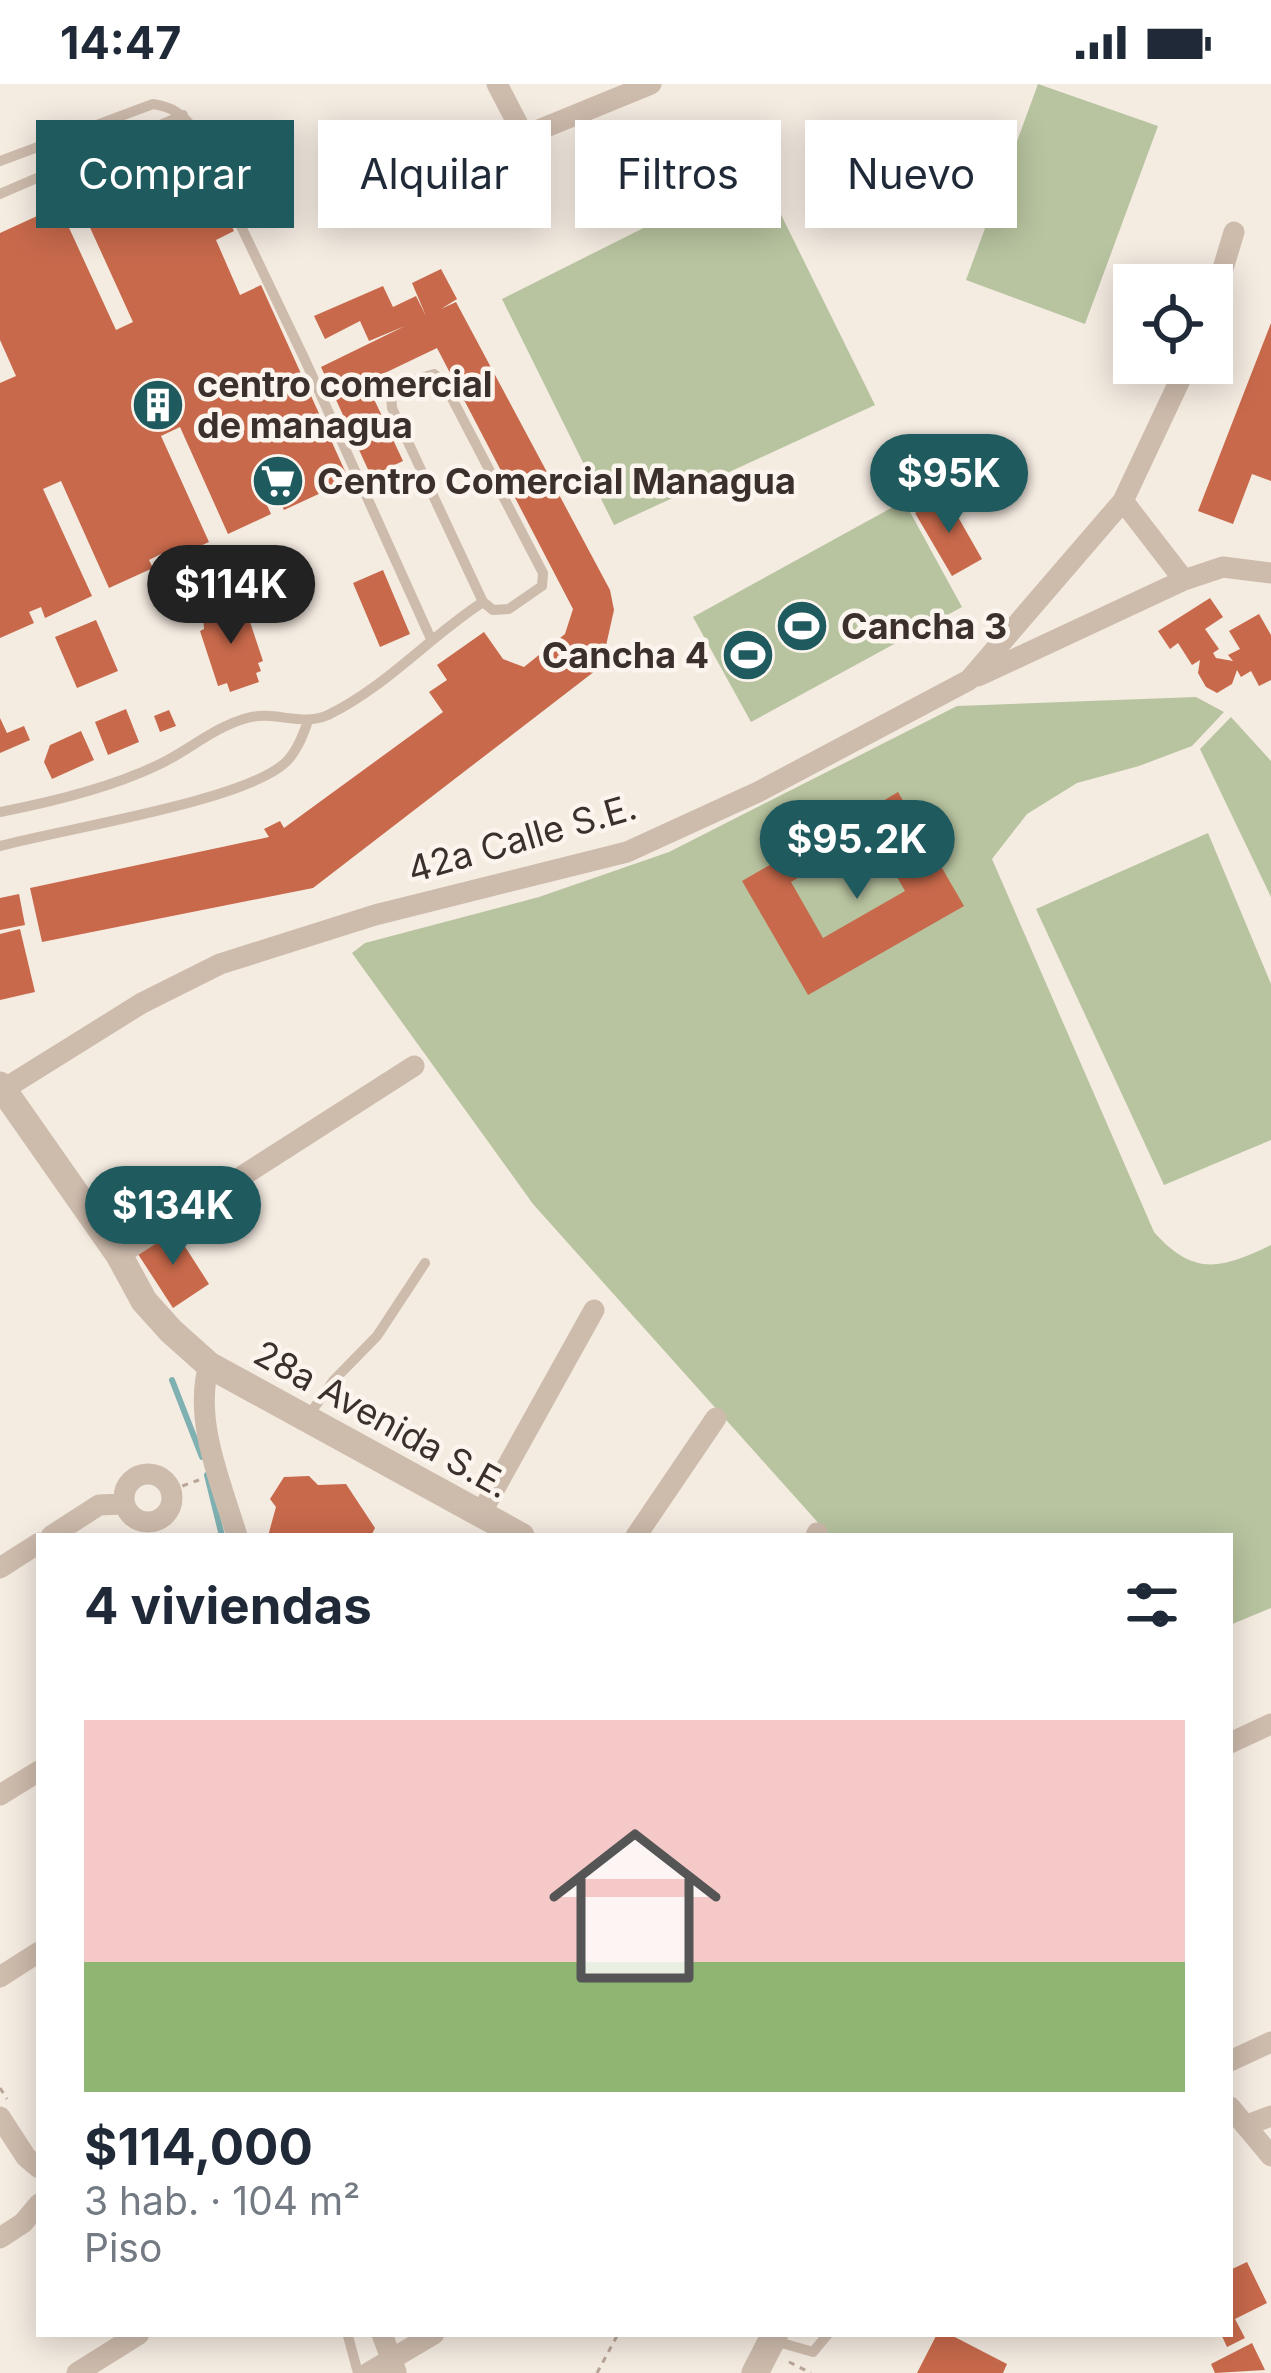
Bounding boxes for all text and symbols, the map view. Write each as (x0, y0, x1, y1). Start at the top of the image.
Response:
text: 14:47 (60, 15, 181, 70)
chip: Comprar (36, 120, 294, 228)
chip: Alquilar (318, 120, 551, 228)
chip: Filtros (575, 120, 781, 228)
chip: Nuevo (805, 120, 1017, 228)
map controls (1113, 264, 1233, 384)
button: locate (1113, 264, 1233, 384)
place label: centro comercial de managua (197, 362, 493, 447)
building icon: centro comercial de managua (130, 377, 186, 433)
pin: $95K (878, 434, 1020, 536)
text: $95K (897, 449, 1001, 496)
supermarket icon: Centro Comercial Managua (250, 453, 306, 509)
place label: Centro Comercial Managua (317, 459, 796, 503)
pin: $114K (147, 545, 315, 647)
text: $114K (174, 560, 288, 607)
sports icon: Cancha 3 (774, 598, 830, 654)
place label: Cancha 3 (841, 604, 1007, 648)
sports icon: Cancha 4 (720, 627, 776, 683)
place label: Cancha 4 (542, 633, 709, 677)
street label: 42a Calle S.E. (402, 784, 642, 892)
pin: $95.2K (759, 800, 955, 902)
text: $95.2K (787, 815, 927, 862)
pin: $134K (89, 1166, 257, 1268)
text: $134K (112, 1181, 234, 1228)
street label: 28a Avenida S.E. (247, 1331, 517, 1507)
icon: filters (1119, 1572, 1185, 1638)
text: 4 viviendas (84, 1575, 372, 1636)
icon: home (527, 1798, 743, 2014)
text: $114,000 (84, 2116, 313, 2177)
text: 3 hab. · 104 m² (84, 2177, 360, 2224)
text: Piso (84, 2224, 162, 2271)

